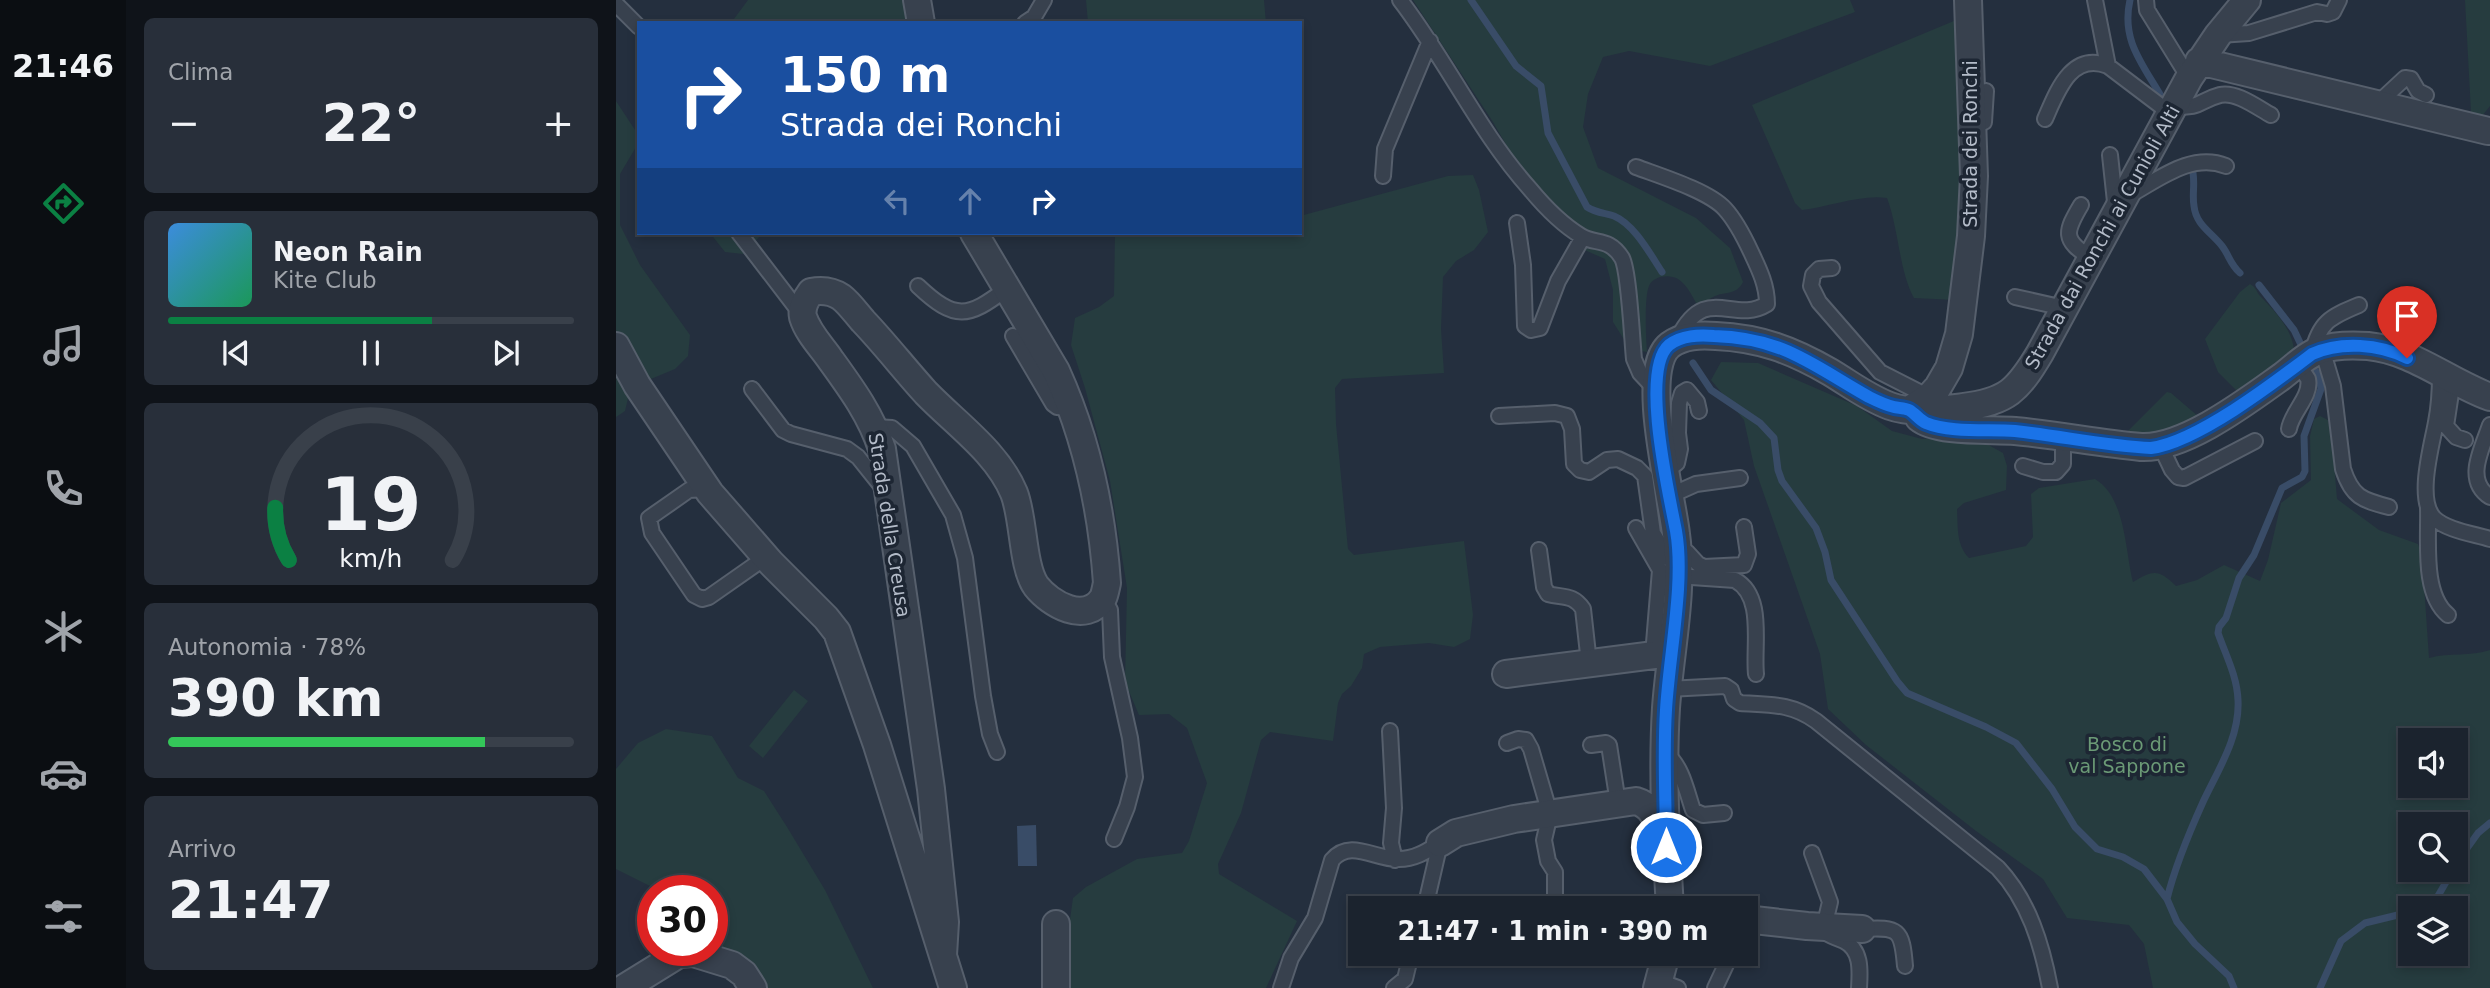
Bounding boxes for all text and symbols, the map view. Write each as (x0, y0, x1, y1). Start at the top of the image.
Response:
text: 21:46 (12, 47, 114, 85)
text: 150 m (780, 47, 950, 104)
icon: right (665, 49, 756, 140)
text: Clima (168, 59, 233, 85)
street label: Strada dei Ronchi (1959, 60, 1981, 228)
text: 22° (322, 93, 420, 153)
text: − (168, 101, 200, 145)
text: + (542, 101, 574, 145)
street label: Strada dai Ronchi ai Cunioli Alti (2020, 101, 2184, 373)
text: Strada dei Ronchi (780, 106, 1062, 144)
icon: directions (39, 179, 88, 228)
icon: left (878, 182, 916, 220)
icon: ahead (951, 182, 989, 220)
icon: right (1024, 182, 1062, 220)
text: Neon Rain (273, 237, 423, 267)
text: Kite Club (273, 267, 377, 293)
pin (2377, 286, 2437, 358)
icon: arrive (2388, 297, 2426, 335)
icon: music (39, 321, 88, 370)
icon: previous (217, 334, 255, 372)
icon: pause (352, 334, 390, 372)
icon: next (487, 334, 525, 372)
street label: Strada della Creusa (865, 431, 915, 619)
text: 19 (320, 462, 422, 547)
icon: phone (39, 464, 88, 513)
text: km/h (339, 544, 403, 573)
icon: climate (39, 607, 88, 656)
text: Autonomia · 78% (168, 634, 366, 660)
text: 390 km (168, 668, 383, 728)
map controls (2398, 728, 2468, 966)
button: sound (2398, 728, 2468, 798)
park label: Bosco di val Sappone (2068, 733, 2186, 777)
icon: car (39, 749, 88, 798)
position arrow (1629, 810, 1703, 884)
button: search (2398, 812, 2468, 882)
text: Arrivo (168, 836, 236, 862)
text: 21:47 (168, 870, 334, 930)
speed limit sign: 30 (637, 875, 728, 966)
icon: filters (39, 892, 88, 941)
button: layers (2398, 896, 2468, 966)
text: 21:47 · 1 min · 390 m (1398, 916, 1708, 946)

